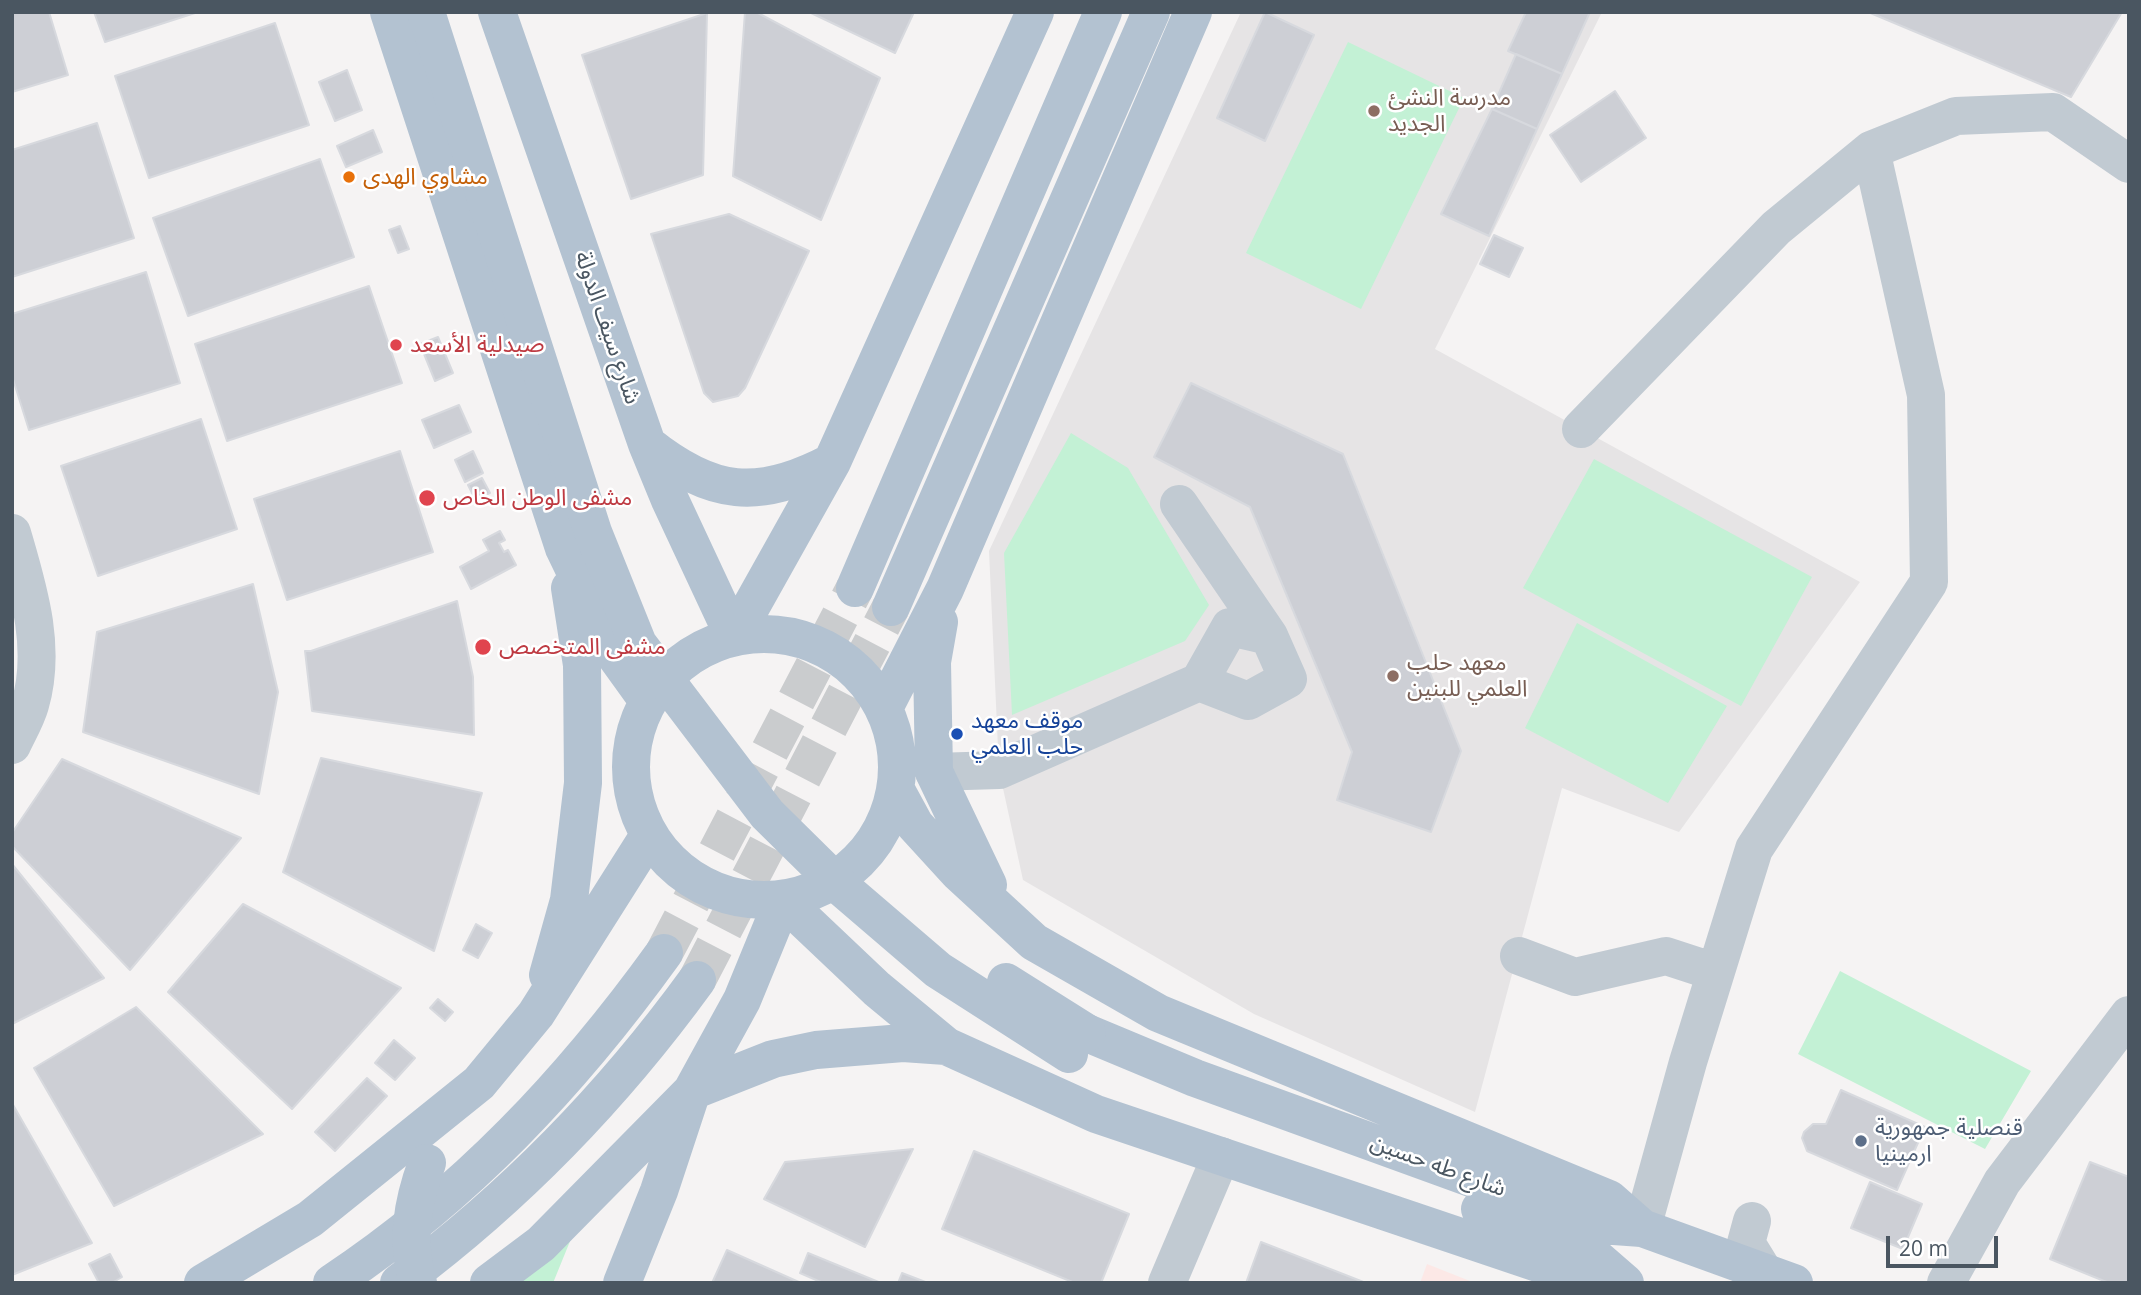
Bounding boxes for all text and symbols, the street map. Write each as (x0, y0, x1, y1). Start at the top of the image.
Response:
place label: مدرسة النشئ الجديد (1388, 84, 1511, 138)
marker: مدرسة النشئ الجديد (1366, 103, 1382, 119)
place label: مشاوي الهدى (363, 163, 488, 191)
marker: مشاوي الهدى (341, 169, 357, 185)
street label: شارع سيف الدولة (568, 248, 646, 408)
place label: صيدلية الأسعد (410, 331, 544, 359)
marker: صيدلية الأسعد (388, 337, 404, 353)
place label: مشفى الوطن الخاص (443, 484, 632, 512)
marker: مشفى الوطن الخاص (417, 488, 437, 508)
place label: مشفى المتخصص (499, 633, 666, 661)
marker: مشفى المتخصص (473, 637, 493, 657)
place label: معهد حلب العلمي للبنين (1407, 649, 1528, 703)
marker: معهد حلب العلمي للبنين (1385, 668, 1401, 684)
place label: موقف معهد حلب العلمي (971, 707, 1083, 761)
marker: موقف معهد حلب العلمي (949, 726, 965, 742)
place label: قنصلية جمهورية ارمينيا (1875, 1114, 2023, 1168)
street label: شارع طه حسين (1367, 1129, 1509, 1203)
marker: قنصلية جمهورية ارمينيا (1853, 1133, 1869, 1149)
scale bar (1889, 1222, 2001, 1266)
text: 20 m (1899, 1234, 1948, 1262)

